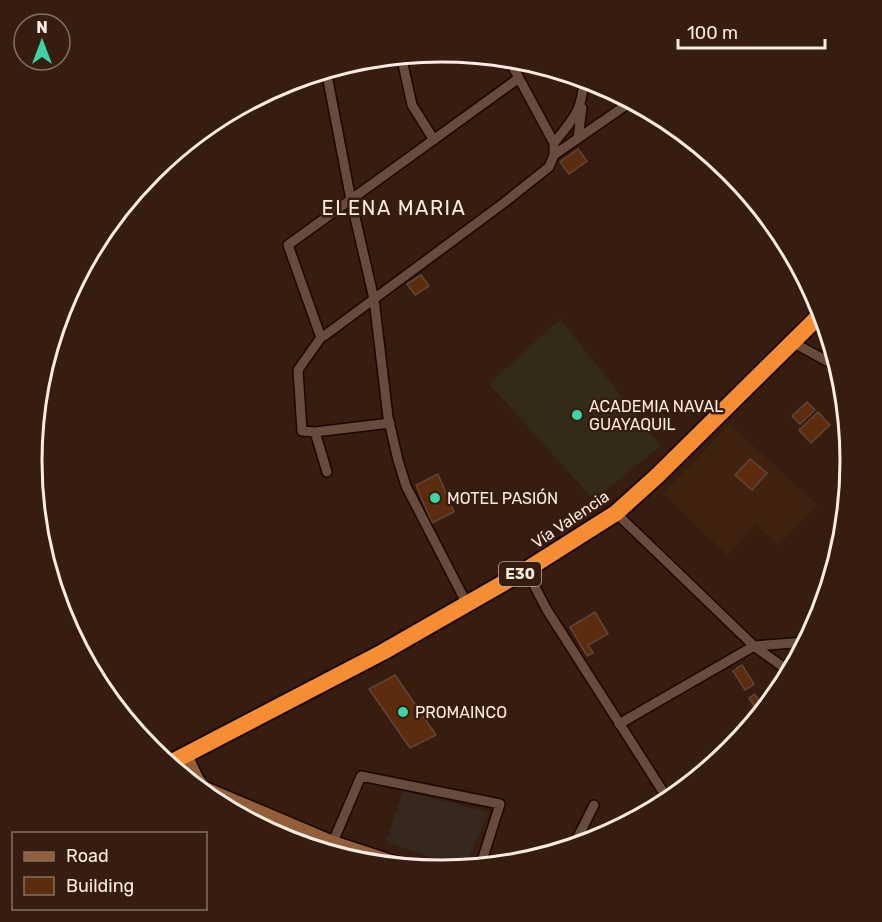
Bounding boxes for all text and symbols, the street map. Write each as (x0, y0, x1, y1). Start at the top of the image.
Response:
north arrow (12, 12, 72, 72)
scale bar (678, 12, 825, 50)
text: N (36, 18, 48, 37)
text: 100 m (687, 22, 738, 44)
district label: ELENA MARIA (322, 196, 466, 220)
place label: ACADEMIA NAVAL GUAYAQUIL (589, 397, 723, 434)
marker: ACADEMIA NAVAL GUAYAQUIL (570, 408, 584, 422)
street label: Vía Valencia (528, 487, 613, 552)
place label: MOTEL PASIÓN (447, 488, 558, 508)
marker: MOTEL PASIÓN (428, 491, 442, 505)
road number: E30 (499, 562, 541, 586)
place label: PROMAINCO (415, 703, 507, 722)
marker: PROMAINCO (396, 705, 410, 719)
legend (12, 832, 207, 910)
text: Road (66, 845, 109, 867)
text: Building (66, 875, 134, 897)

